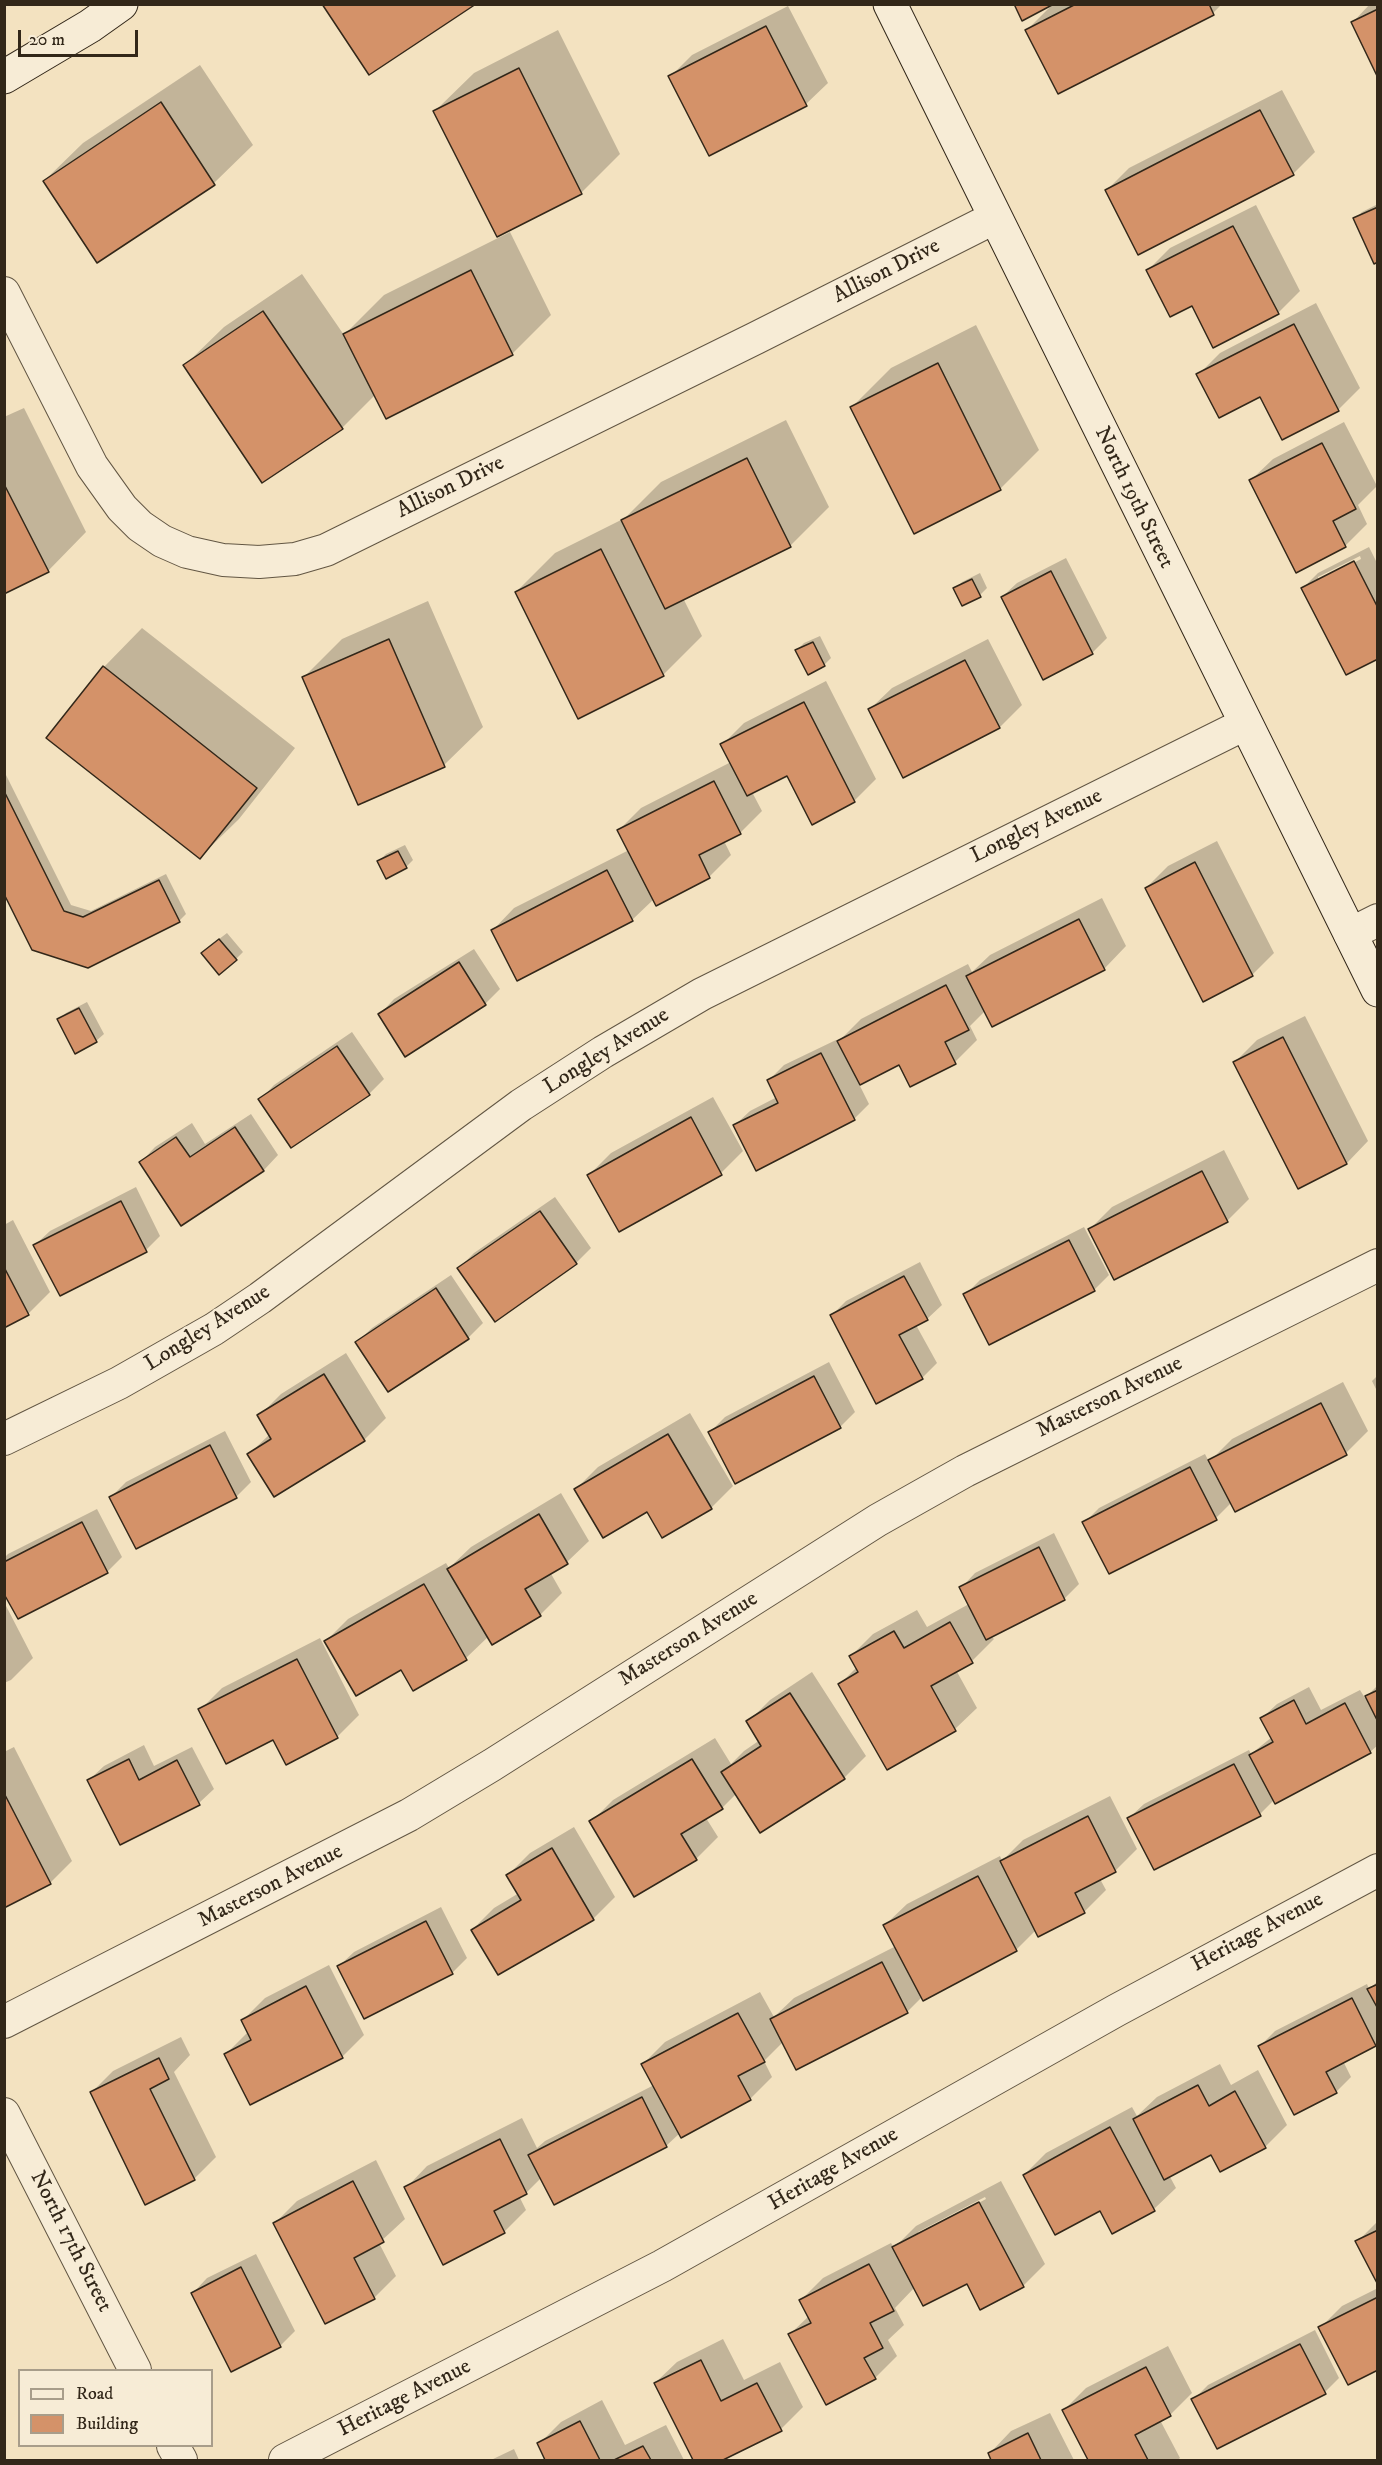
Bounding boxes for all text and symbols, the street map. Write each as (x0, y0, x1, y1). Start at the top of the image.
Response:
scale bar (21, 18, 141, 56)
text: 20 m (29, 29, 65, 51)
street label: Allison Drive (829, 234, 945, 310)
street label: North 19th Street (1087, 423, 1179, 573)
street label: Allison Drive (393, 451, 509, 525)
street label: Longley Avenue (967, 784, 1107, 870)
street label: Longley Avenue (539, 1003, 675, 1101)
street label: Longley Avenue (140, 1280, 276, 1378)
street label: Masterson Avenue (1033, 1351, 1187, 1445)
street label: Masterson Avenue (615, 1587, 763, 1693)
street label: Masterson Avenue (194, 1839, 348, 1935)
street label: Heritage Avenue (1188, 1887, 1328, 1979)
street label: Heritage Avenue (764, 2122, 904, 2218)
street label: North 17th Street (23, 2167, 117, 2317)
street label: Heritage Avenue (334, 2354, 476, 2444)
legend (18, 2369, 213, 2447)
text: Road (76, 2383, 113, 2405)
text: Building (76, 2413, 138, 2435)

